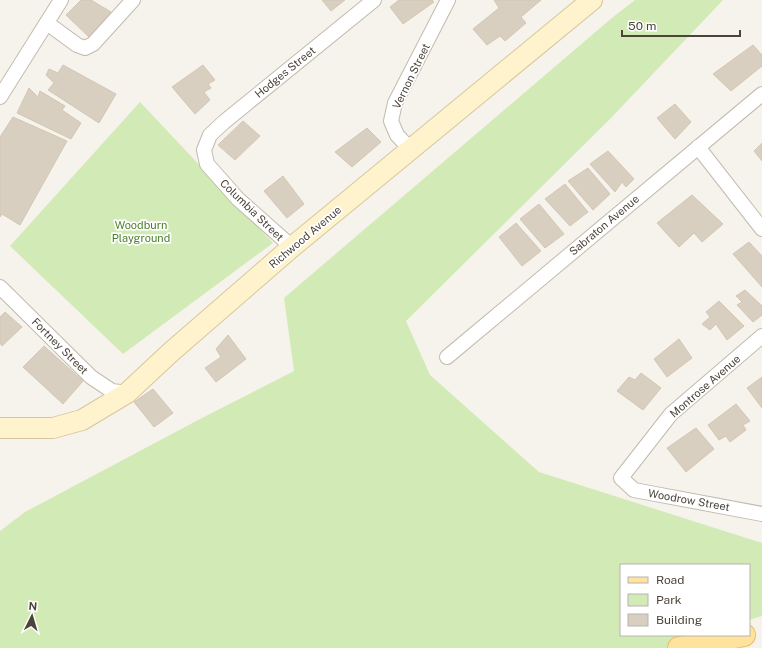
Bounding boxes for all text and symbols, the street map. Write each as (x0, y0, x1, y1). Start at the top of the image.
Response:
scale bar (622, 12, 740, 38)
text: 50 m (628, 19, 656, 33)
street label: Vernon Street (390, 41, 432, 111)
street label: Hodges Street (252, 44, 318, 100)
street label: Columbia Street (218, 177, 286, 243)
street label: Sabraton Avenue (567, 192, 641, 258)
street label: Richwood Avenue (267, 203, 343, 271)
park label: Woodburn Playground (112, 219, 170, 244)
street label: Fortney Street (30, 316, 90, 376)
street label: Montrose Avenue (668, 352, 742, 420)
street label: Woodrow Street (647, 487, 731, 513)
legend (620, 564, 750, 636)
text: Road (656, 573, 684, 587)
text: Park (656, 593, 682, 607)
north arrow (12, 596, 52, 636)
text: N (28, 600, 38, 612)
text: Building (656, 613, 702, 627)

